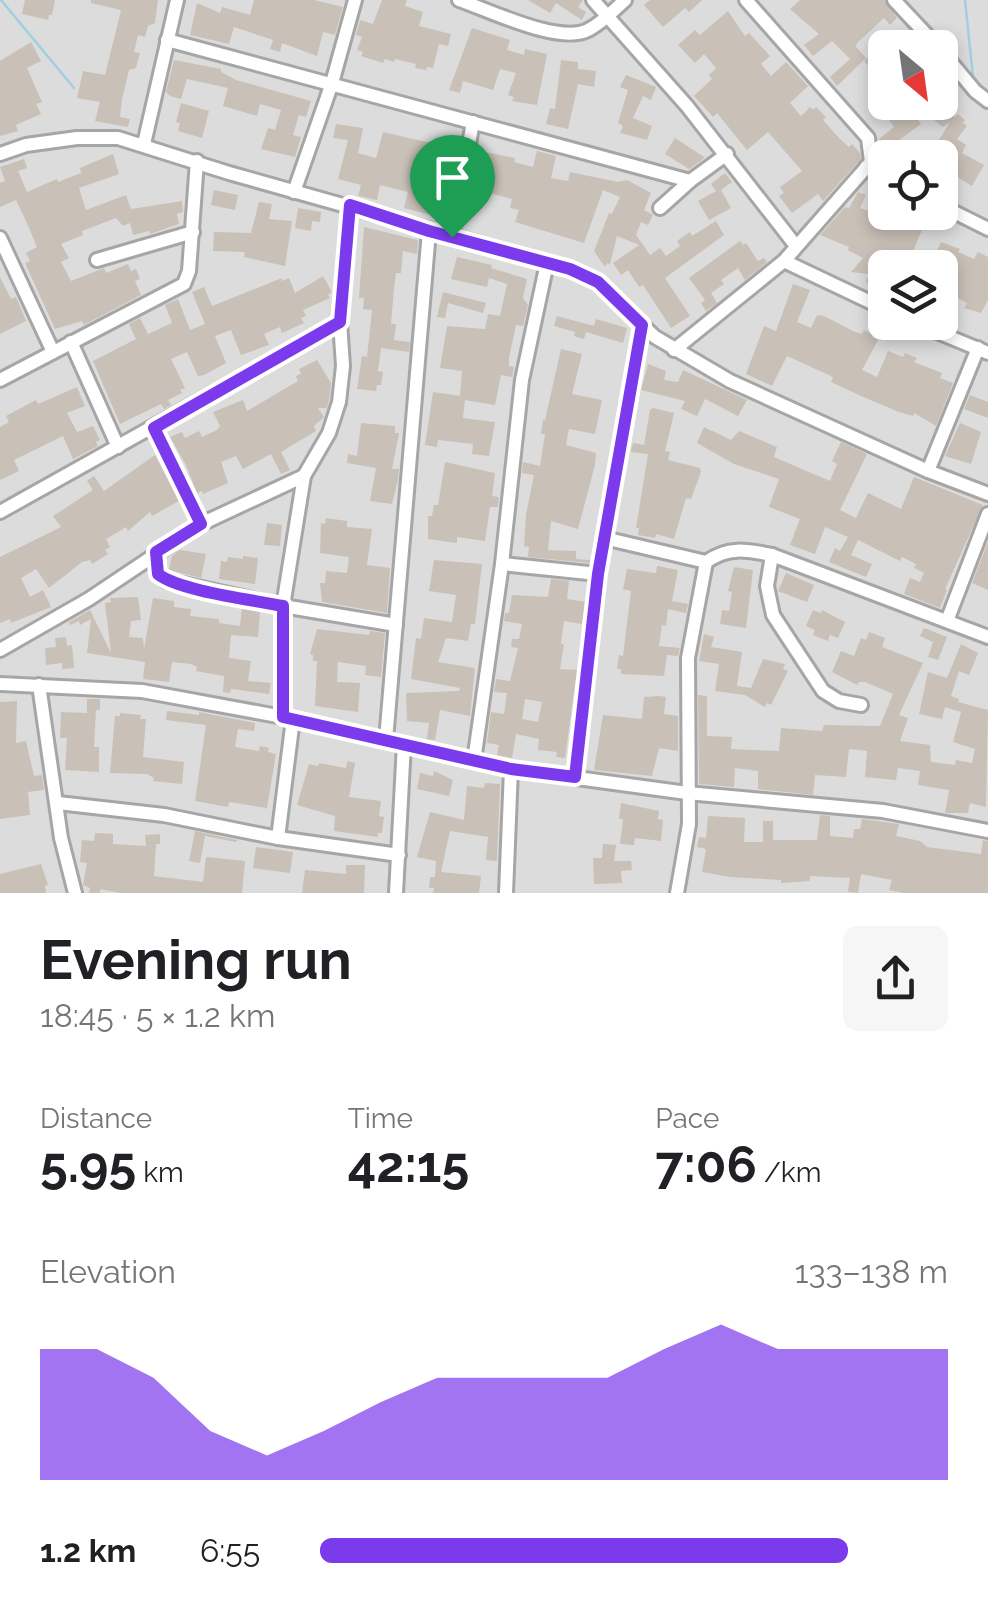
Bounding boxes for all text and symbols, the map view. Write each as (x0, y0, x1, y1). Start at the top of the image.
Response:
north arrow (868, 30, 958, 120)
map controls (868, 30, 958, 340)
pin (410, 135, 495, 238)
button: locate (868, 140, 958, 230)
icon: arrive (425, 150, 480, 205)
button: layers (868, 250, 958, 340)
button: share (843, 926, 948, 1031)
text: Evening run (40, 927, 352, 992)
text: 18:45 · 5 × 1.2 km (40, 997, 275, 1034)
text: Distance (40, 1102, 152, 1135)
text: Time (348, 1102, 413, 1135)
text: Pace (655, 1102, 720, 1135)
text: 5.95 (40, 1135, 136, 1194)
text: 42:15 (348, 1135, 469, 1194)
text: 7:06 (655, 1135, 757, 1194)
text: km (136, 1156, 184, 1189)
text: /km (757, 1156, 821, 1189)
text: Elevation (40, 1253, 176, 1290)
text: 133–138 m (795, 1253, 948, 1290)
text: 1.2 km (40, 1532, 136, 1569)
text: 6:55 (200, 1532, 260, 1569)

